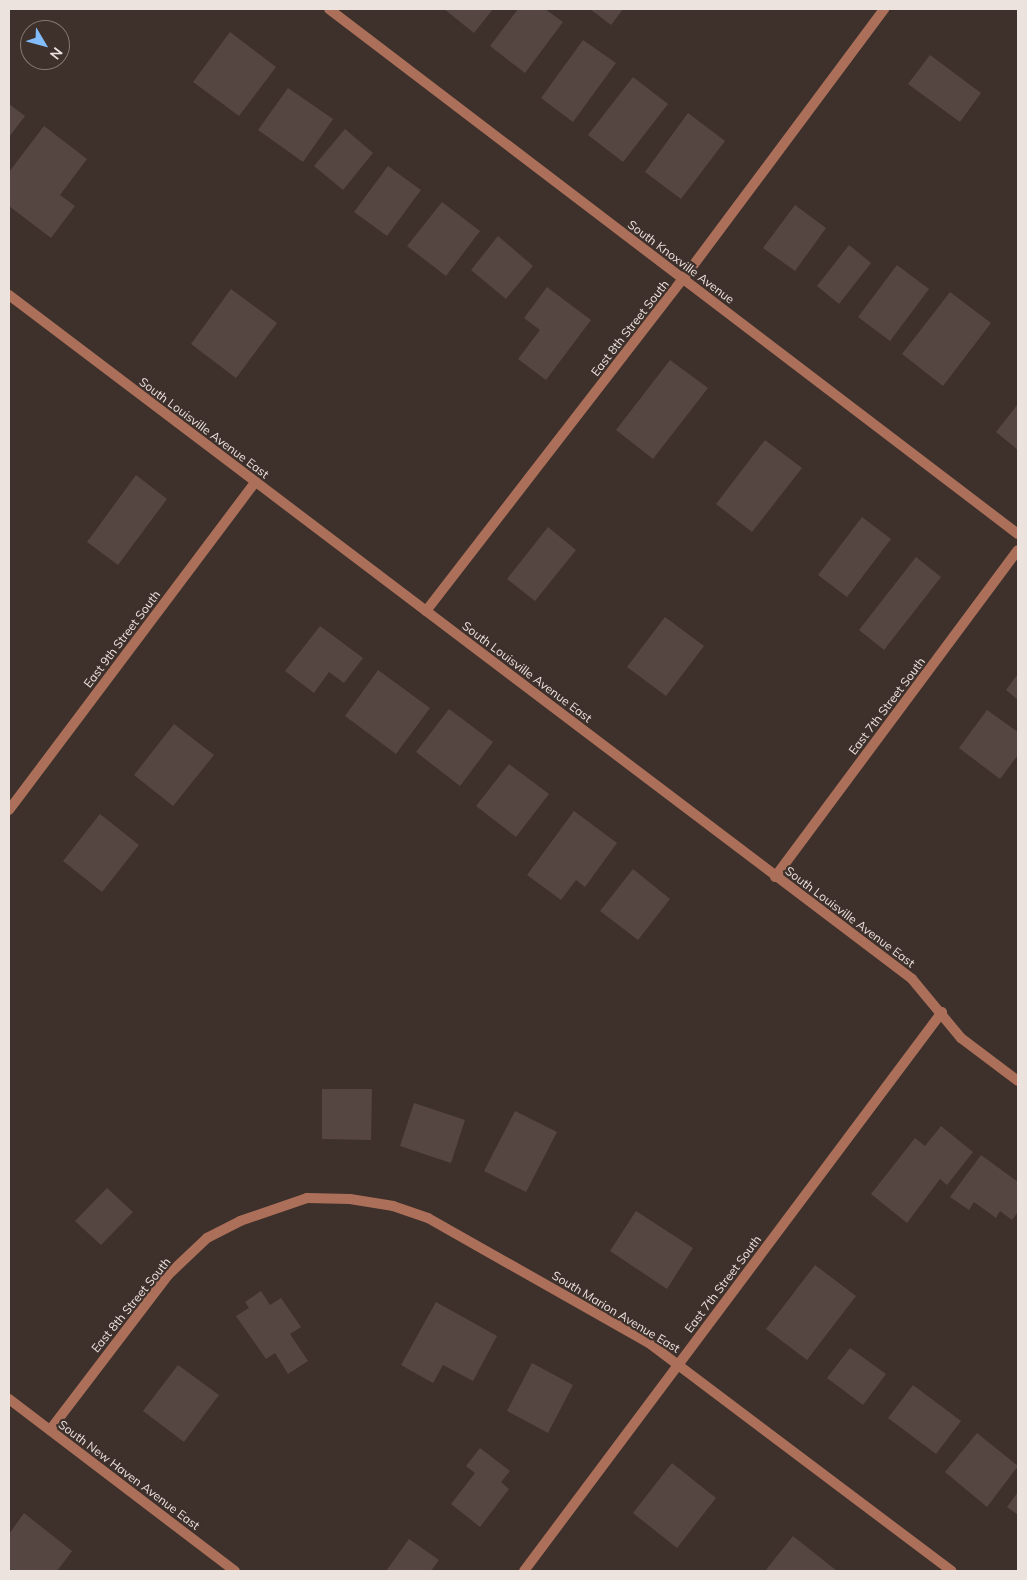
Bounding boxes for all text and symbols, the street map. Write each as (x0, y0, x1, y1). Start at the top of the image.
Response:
north arrow (20, 20, 70, 70)
text: N (46, 44, 67, 63)
street label: South Knoxville Avenue (625, 217, 737, 307)
street label: East 8th Street South (588, 277, 672, 379)
street label: South Louisville Avenue East (136, 375, 272, 481)
street label: East 9th Street South (81, 588, 163, 690)
street label: South Louisville Avenue East (459, 619, 595, 725)
street label: East 7th Street South (846, 655, 928, 757)
street label: South Louisville Avenue East (782, 864, 918, 970)
street label: East 7th Street South (682, 1233, 764, 1335)
street label: East 8th Street South (88, 1255, 174, 1355)
street label: South Marion Avenue East (549, 1268, 683, 1356)
street label: South New Haven Avenue East (56, 1417, 202, 1533)

